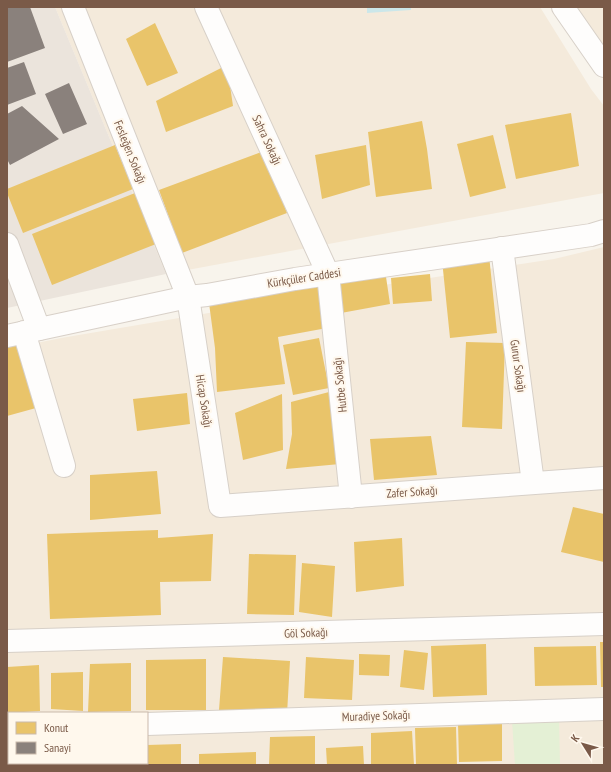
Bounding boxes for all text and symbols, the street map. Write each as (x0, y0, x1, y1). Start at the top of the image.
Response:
street label: Sahra Sokağı (249, 112, 286, 167)
street label: Fesleğen Sokağı (111, 118, 150, 186)
street label: Kürkçüler Caddesi (266, 264, 342, 291)
street label: Gurur Sokağı (507, 339, 530, 393)
street label: Hutbe Sokağı (329, 357, 350, 413)
street label: Hicap Sokağı (193, 373, 216, 428)
street label: Zafer Sokağı (386, 482, 438, 501)
street label: Göl Sokağı (284, 624, 328, 641)
street label: Muradiye Sokağı (342, 707, 410, 724)
legend (8, 712, 148, 764)
text: Konut (44, 720, 69, 735)
north arrow (563, 724, 603, 764)
text: K (568, 731, 582, 744)
text: Sanayi (44, 740, 71, 755)

